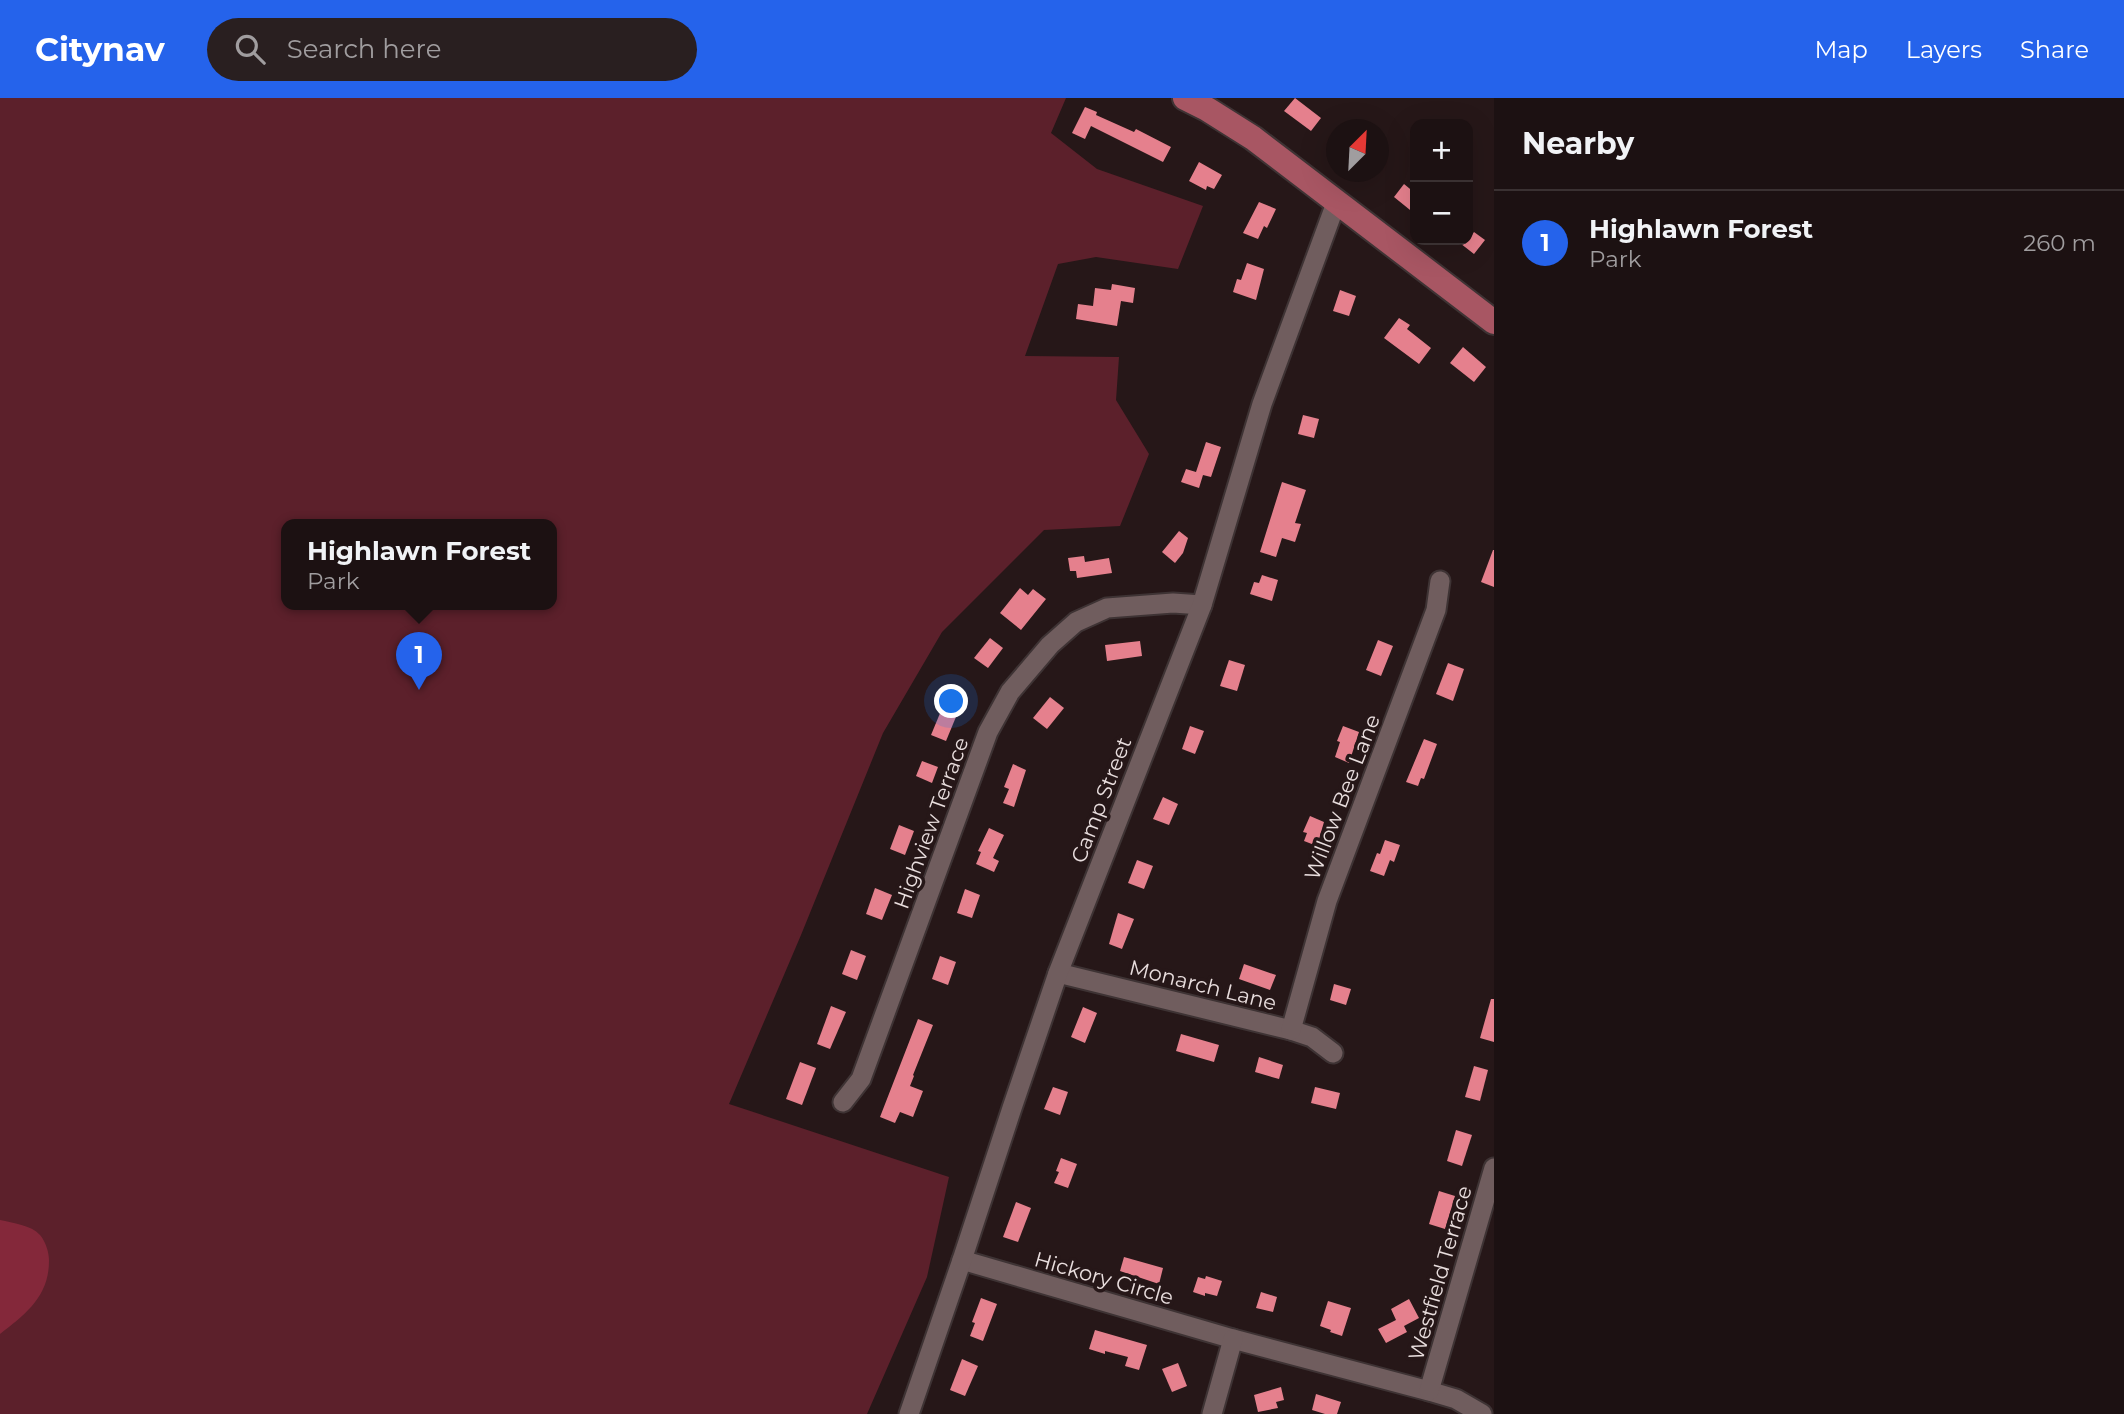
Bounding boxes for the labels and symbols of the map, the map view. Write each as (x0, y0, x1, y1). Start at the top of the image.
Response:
north arrow (1326, 119, 1389, 182)
pin: 1 (396, 632, 442, 690)
your location (934, 684, 968, 718)
street label: Willow Bee Lane (1299, 711, 1385, 883)
street label: Highview Terrace (888, 734, 974, 912)
street label: Camp Street (1066, 734, 1136, 866)
street label: Monarch Lane (1127, 955, 1279, 1015)
street label: Westfield Terrace (1403, 1183, 1477, 1363)
street label: Hickory Circle (1032, 1246, 1176, 1310)

